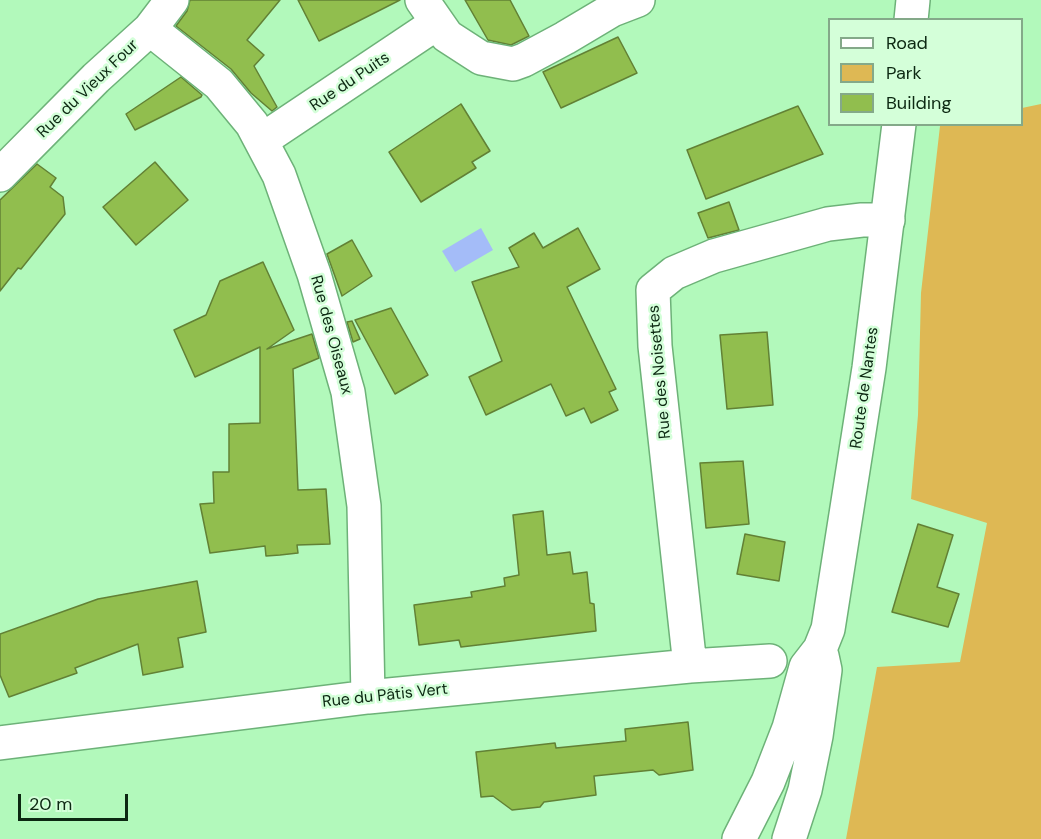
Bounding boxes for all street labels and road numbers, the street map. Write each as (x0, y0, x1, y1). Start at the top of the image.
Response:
street label: Rue du Vieux Four (33, 36, 143, 142)
street label: Rue du Puits (306, 48, 394, 116)
street label: Rue des Oiseaux (306, 273, 356, 397)
street label: Rue des Noisettes (645, 304, 675, 440)
street label: Route de Nantes (847, 326, 883, 450)
street label: Rue du Pâtis Vert (321, 680, 449, 712)

